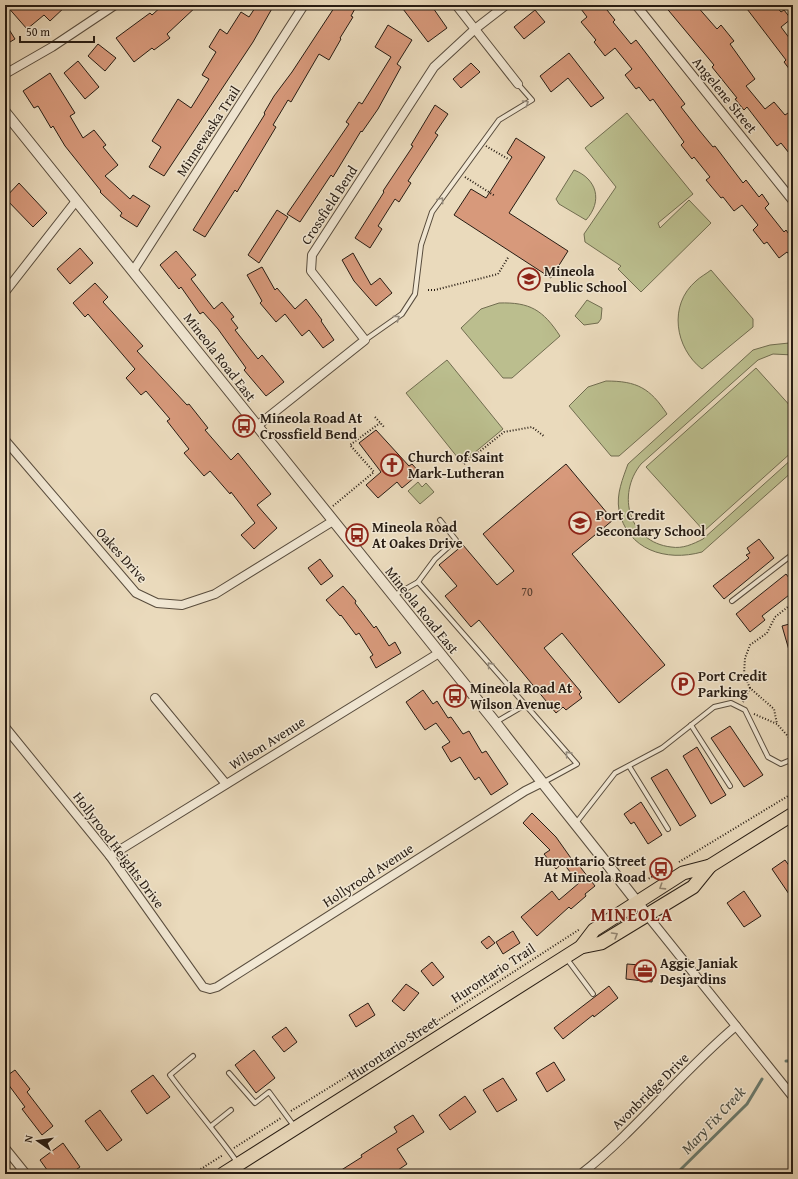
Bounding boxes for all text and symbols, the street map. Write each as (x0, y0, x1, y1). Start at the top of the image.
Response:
scale bar (20, 18, 94, 44)
text: 50 m (26, 23, 50, 40)
street label: Angelene Street (688, 52, 762, 138)
street label: Minnewaska Trail (171, 82, 245, 180)
one-way arrow (522, 101, 529, 108)
street label: Crossfield Bend (296, 161, 362, 249)
one-way arrow (436, 197, 443, 204)
place label: Mineola Public School (544, 261, 628, 297)
school or university icon: Mineola Public School (516, 266, 542, 292)
street label: Mineola Road East (179, 309, 261, 405)
one-way arrow (392, 316, 399, 323)
place label: Mineola Road At Crossfield Bend (260, 408, 363, 444)
bus stop icon: Mineola Road At Crossfield Bend (231, 413, 257, 439)
place label: Church of Saint Mark-Lutheran (408, 447, 505, 483)
church icon: Church of Saint Mark-Lutheran (379, 452, 405, 478)
place label: Port Credit Secondary School (596, 505, 706, 541)
school or university icon: Port Credit Secondary School (567, 510, 593, 536)
place label: Mineola Road At Oakes Drive (372, 517, 463, 553)
bus stop icon: Mineola Road At Oakes Drive (344, 522, 370, 548)
street label: Oakes Drive (92, 523, 153, 587)
street label: Mineola Road East (381, 562, 464, 658)
house number: 70 (521, 583, 533, 600)
one-way arrow (488, 662, 495, 670)
place label: Port Credit Parking (698, 666, 768, 702)
parking icon: Port Credit Parking (670, 671, 696, 697)
place label: Mineola Road At Wilson Avenue (470, 678, 573, 714)
bus stop icon: Mineola Road At Wilson Avenue (442, 683, 468, 709)
street label: Wilson Avenue (225, 711, 309, 774)
one-way arrow (565, 751, 573, 759)
street label: Hollyrood Heights Drive (69, 788, 170, 913)
street label: Hollyrood Avenue (319, 838, 418, 912)
place label: Hurontario Street At Mineola Road (535, 851, 647, 887)
bus stop icon: Hurontario Street At Mineola Road (648, 856, 674, 882)
one-way arrow (659, 882, 666, 889)
district label: MINEOLA (591, 901, 673, 928)
one-way arrow (611, 932, 618, 939)
street label: Hurontario Trail (447, 938, 539, 1008)
place label: Aggie Janiak Desjardins (660, 953, 739, 989)
office icon: Aggie Janiak Desjardins (632, 958, 658, 984)
street label: Hurontario Street (344, 1011, 442, 1085)
street label: Avonbridge Drive (607, 1048, 693, 1134)
water label: Mary Fix Creek (676, 1081, 750, 1158)
north arrow (18, 1121, 58, 1161)
text: N (20, 1133, 37, 1144)

